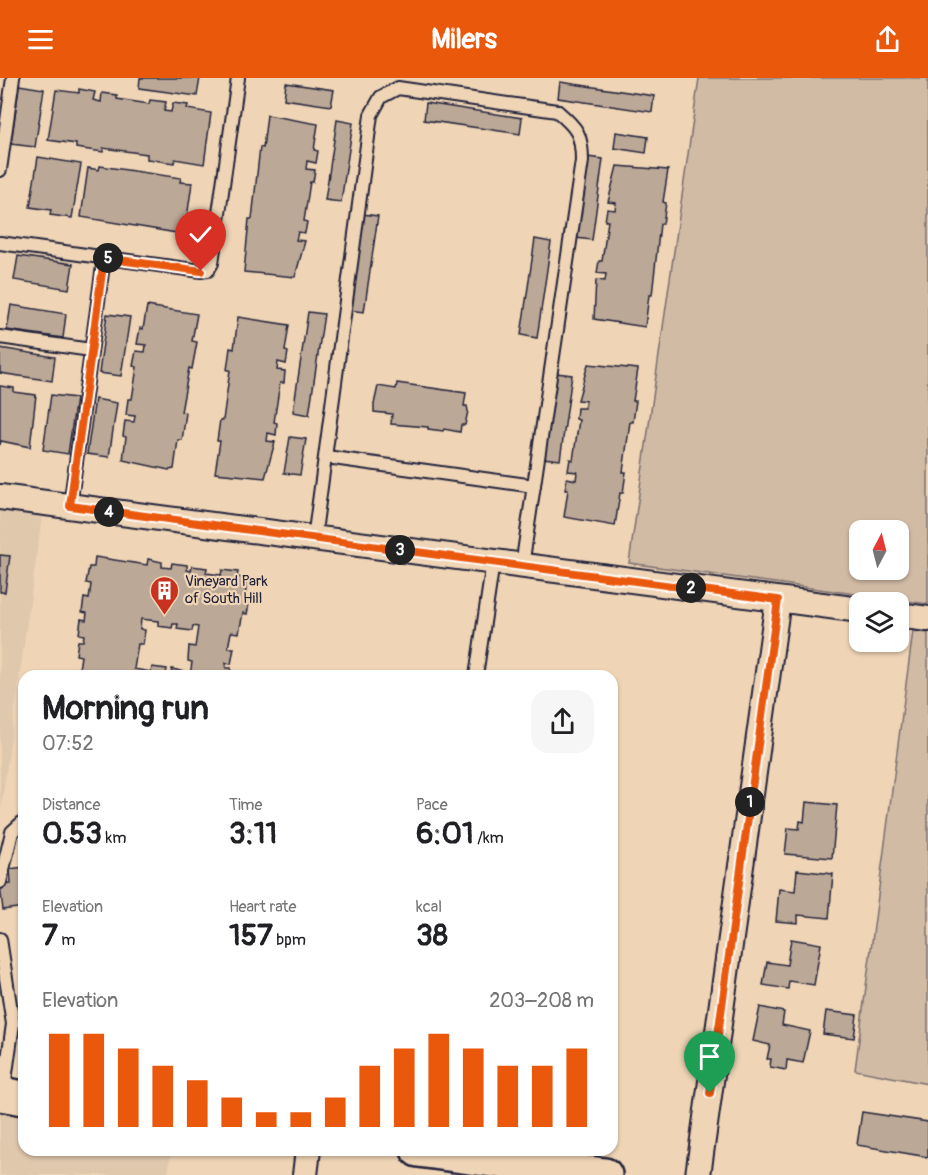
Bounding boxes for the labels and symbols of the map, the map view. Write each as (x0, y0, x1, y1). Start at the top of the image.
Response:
pin (175, 209, 226, 271)
pin: 5 (93, 243, 123, 273)
pin: 4 (94, 497, 124, 527)
north arrow (849, 520, 909, 580)
pin: 3 (385, 535, 415, 565)
place label: Vineyard Park of South Hill (185, 572, 268, 608)
pin: 2 (676, 573, 706, 603)
building icon: Vineyard Park of South Hill (148, 574, 180, 616)
pin: 1 (735, 787, 765, 817)
pin (684, 1031, 735, 1093)

